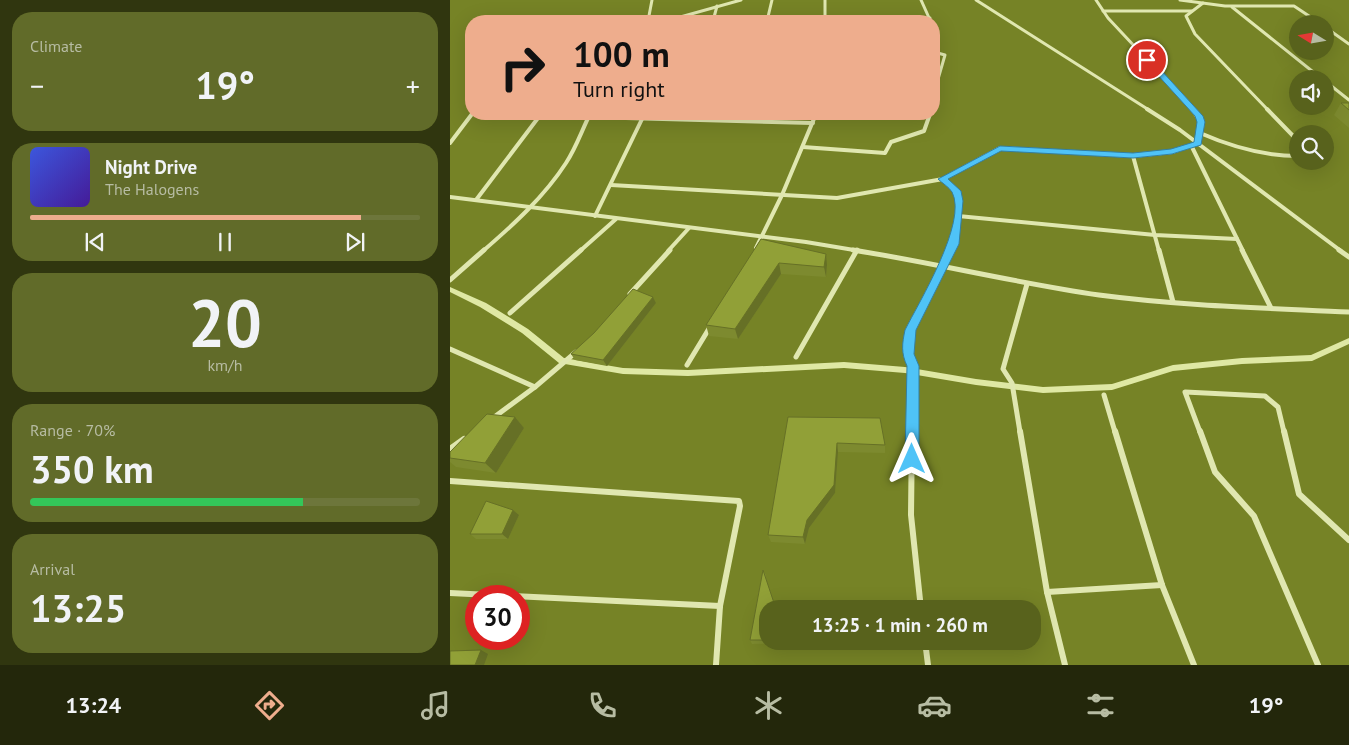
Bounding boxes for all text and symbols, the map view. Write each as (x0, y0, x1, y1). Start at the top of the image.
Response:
north arrow (1289, 15, 1334, 60)
map controls (1289, 15, 1334, 170)
text: 100 m (573, 31, 670, 77)
icon: right (490, 35, 555, 100)
text: Climate (30, 36, 82, 56)
pin (1126, 39, 1168, 81)
icon: arrive (1133, 46, 1161, 74)
text: 19° (195, 60, 255, 109)
text: − (30, 67, 44, 104)
text: + (406, 67, 420, 104)
button: sound (1289, 70, 1334, 115)
text: Turn right (573, 75, 665, 103)
button: search (1289, 125, 1334, 170)
text: Night Drive (105, 155, 197, 179)
text: The Halogens (105, 179, 199, 199)
icon: previous (81, 228, 109, 256)
icon: pause (211, 228, 239, 256)
icon: next (341, 228, 369, 256)
text: 20 (188, 280, 262, 364)
text: km/h (207, 355, 243, 375)
text: Range · 70% (30, 420, 115, 440)
position arrow (885, 432, 937, 484)
text: 350 km (30, 444, 154, 493)
text: Arrival (30, 559, 75, 579)
text: 13:25 (30, 583, 126, 632)
speed limit sign: 30 (465, 585, 530, 650)
text: 13:25 · 1 min · 260 m (812, 613, 988, 637)
icon: directions (252, 688, 287, 723)
icon: music (418, 688, 453, 723)
icon: phone (585, 688, 620, 723)
icon: climate (751, 688, 786, 723)
icon: car (917, 688, 952, 723)
icon: filters (1083, 688, 1118, 723)
text: 13:24 (66, 691, 121, 719)
text: 19° (1249, 691, 1283, 719)

